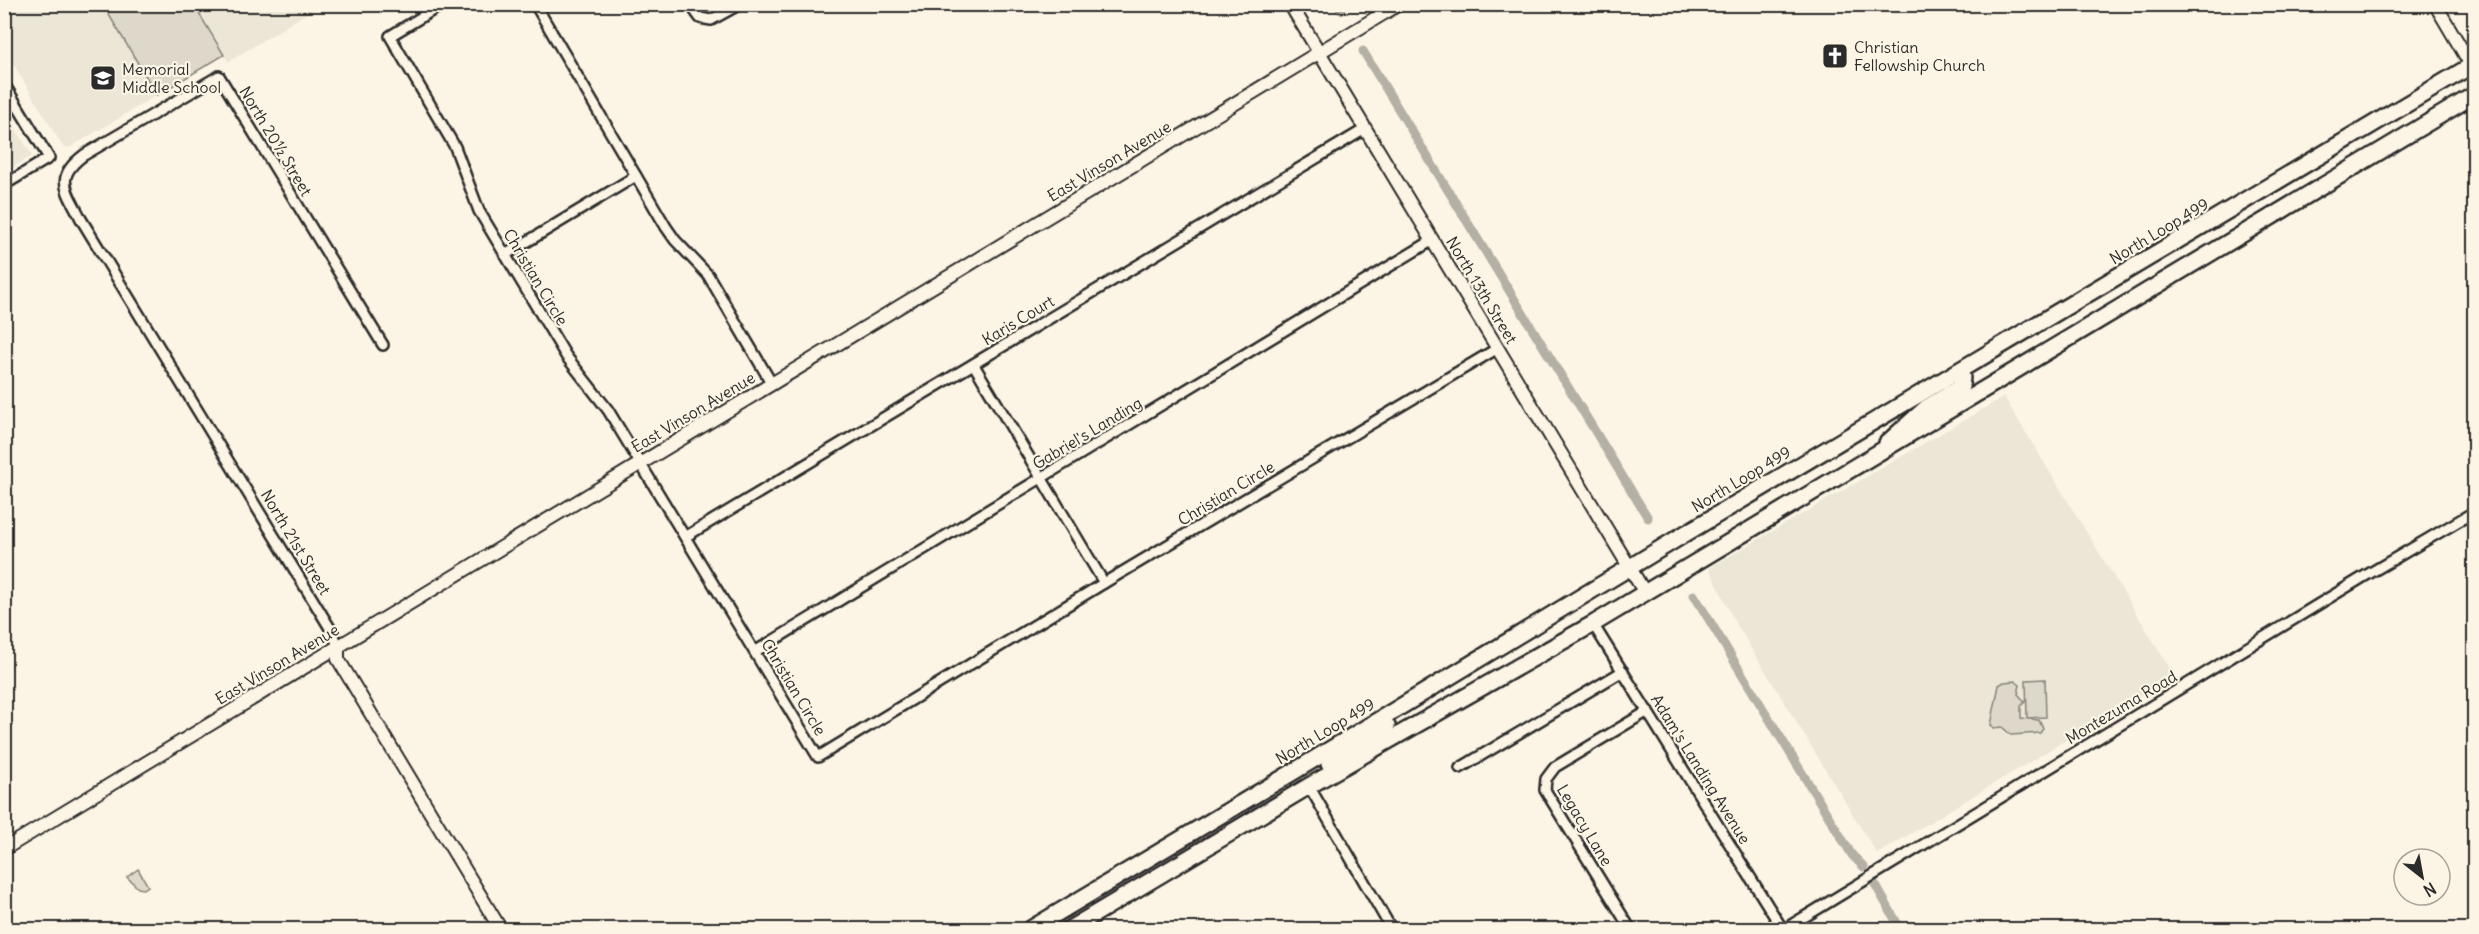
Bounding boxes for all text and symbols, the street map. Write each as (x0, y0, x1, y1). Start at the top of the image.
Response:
place label: Christian Fellowship Church (1854, 37, 1985, 75)
church icon: Christian Fellowship Church (1820, 41, 1850, 71)
place label: Memorial Middle School (122, 59, 221, 97)
school or university icon: Memorial Middle School (88, 63, 118, 93)
street label: North 20½ Street (235, 83, 317, 200)
street label: East Vinson Avenue (1044, 116, 1174, 206)
street label: North Loop 499 (2106, 194, 2212, 268)
street label: Christian Circle (499, 225, 573, 329)
street label: North 13th Street (1442, 233, 1522, 348)
street label: Karis Court (978, 290, 1058, 349)
street label: East Vinson Avenue (628, 367, 758, 457)
street label: Gabriel's Landing (1029, 392, 1145, 474)
street label: North Loop 499 (1688, 442, 1794, 516)
street label: Christian Circle (1174, 456, 1278, 530)
street label: North 21st Street (257, 486, 336, 599)
street label: East Vinson Avenue (212, 619, 342, 709)
street label: Christian Circle (757, 635, 831, 739)
street label: Montezuma Road (2062, 666, 2180, 748)
street label: Adam's Landing Avenue (1647, 691, 1755, 847)
street label: North Loop 499 (1272, 694, 1378, 768)
street label: Legacy Lane (1553, 781, 1617, 869)
north arrow (2392, 847, 2452, 907)
text: N (2420, 878, 2440, 901)

